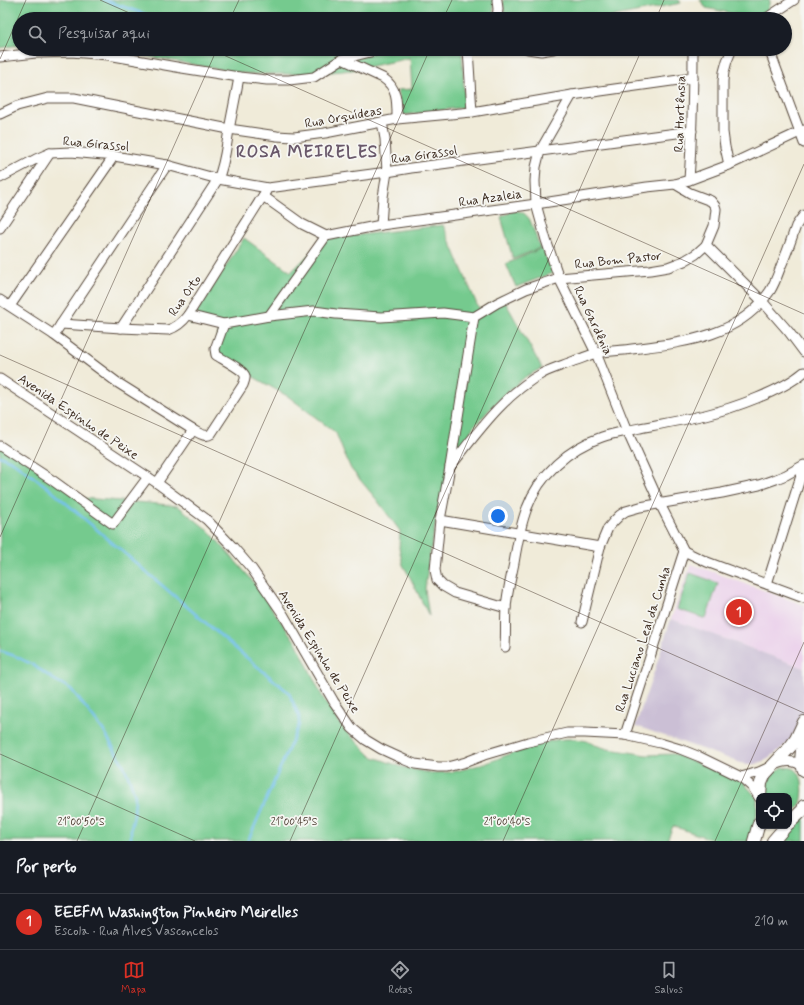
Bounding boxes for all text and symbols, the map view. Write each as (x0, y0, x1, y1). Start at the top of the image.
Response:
search box (12, 12, 792, 56)
icon: search (26, 23, 48, 45)
text: Pesquisar aqui (58, 24, 150, 44)
street label: Rua Hortênsia (671, 76, 690, 153)
street label: Rua Orquídeas (303, 102, 383, 133)
street label: Rua Girassol (62, 133, 130, 156)
district label: ROSA MEIRELES (236, 141, 378, 163)
street label: Rua Girassol (390, 142, 458, 169)
street label: Rua Azaleia (457, 186, 523, 211)
street label: Rua Bom Pastor (574, 247, 663, 274)
street label: Rua Oito (165, 272, 206, 320)
street label: Rua Gardênia (569, 284, 616, 358)
street label: Avenida Espinho de Peixe (15, 370, 142, 464)
your location (488, 506, 508, 526)
street label: Rua Luciano Leal da Cunha (612, 564, 675, 715)
street label: Avenida Espinho de Peixe (274, 587, 364, 717)
pin: 1 (726, 597, 752, 627)
map controls (756, 793, 792, 829)
button: locate (756, 793, 792, 829)
text: 21°00'50"S (58, 815, 105, 829)
text: 21°00'45"S (271, 815, 318, 829)
text: 21°00'40"S (484, 815, 531, 829)
text: Por perto (16, 856, 77, 878)
text: EEEFM Washington Pinheiro Meirelles (54, 903, 298, 923)
text: 1 (26, 913, 32, 930)
text: 210 m (754, 913, 788, 930)
text: Escola · Rua Alves Vasconcelos (54, 923, 219, 940)
tab: Mapa (121, 959, 146, 997)
tab: Rotas (388, 959, 412, 997)
tab: Salvos (655, 959, 683, 997)

